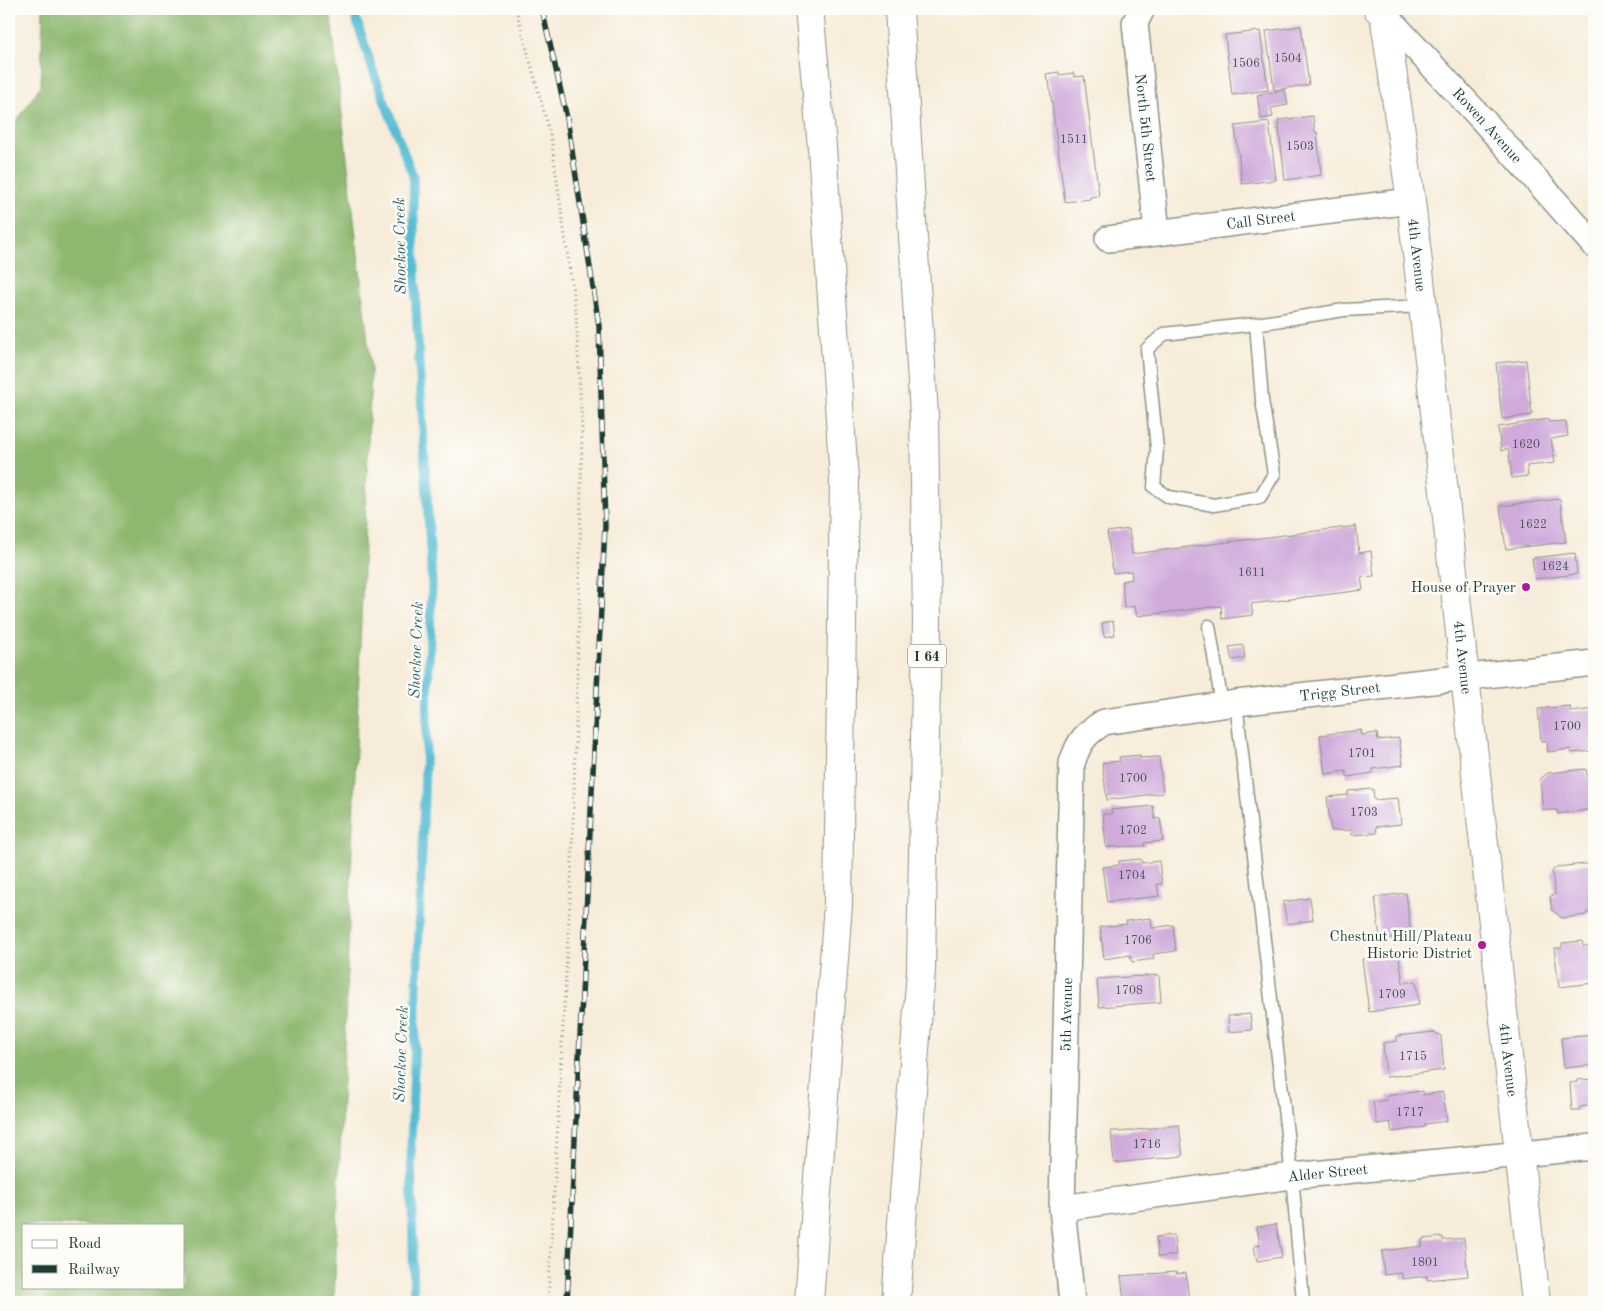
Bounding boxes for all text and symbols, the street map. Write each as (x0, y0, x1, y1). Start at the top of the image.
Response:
house number: 1504 (1274, 52, 1302, 65)
house number: 1506 (1232, 57, 1260, 70)
street label: North 5th Street (1131, 73, 1158, 183)
street label: Rowen Avenue (1448, 86, 1524, 167)
house number: 1511 (1060, 133, 1088, 146)
house number: 1503 (1286, 140, 1314, 153)
water label: Shockoe Creek (392, 197, 410, 295)
street label: Call Street (1226, 210, 1296, 233)
street label: 4th Avenue (1404, 217, 1427, 293)
house number: 1620 (1512, 439, 1540, 451)
house number: 1622 (1519, 519, 1547, 531)
house number: 1624 (1541, 561, 1569, 573)
house number: 1611 (1238, 567, 1266, 579)
place label: House of Prayer (1411, 581, 1516, 596)
marker: House of Prayer (1520, 581, 1532, 593)
water label: Shockoe Creek (407, 601, 427, 699)
street label: 4th Avenue (1450, 620, 1473, 695)
road number: I 64 (908, 644, 946, 668)
street label: Trigg Street (1299, 681, 1381, 705)
house number: 1700 (1553, 721, 1581, 733)
house number: 1701 (1348, 748, 1376, 760)
house number: 1700 (1119, 773, 1147, 785)
house number: 1703 (1350, 807, 1378, 819)
house number: 1702 (1119, 825, 1147, 837)
house number: 1704 (1118, 870, 1146, 882)
place label: Chestnut Hill/Plateau Historic District (1330, 930, 1472, 962)
house number: 1706 (1124, 935, 1152, 947)
marker: Chestnut Hill/Plateau Historic District (1476, 939, 1488, 951)
street label: 5th Avenue (1060, 977, 1076, 1052)
house number: 1708 (1115, 985, 1143, 997)
house number: 1709 (1378, 989, 1406, 1001)
water label: Shockoe Creek (392, 1005, 412, 1103)
street label: 4th Avenue (1495, 1022, 1519, 1098)
house number: 1715 (1399, 1050, 1427, 1063)
house number: 1717 (1396, 1107, 1424, 1119)
house number: 1716 (1133, 1139, 1161, 1151)
street label: Alder Street (1287, 1163, 1369, 1185)
legend (22, 1224, 185, 1288)
text: Road (68, 1237, 102, 1252)
house number: 1801 (1411, 1257, 1439, 1269)
text: Railway (68, 1263, 121, 1278)

